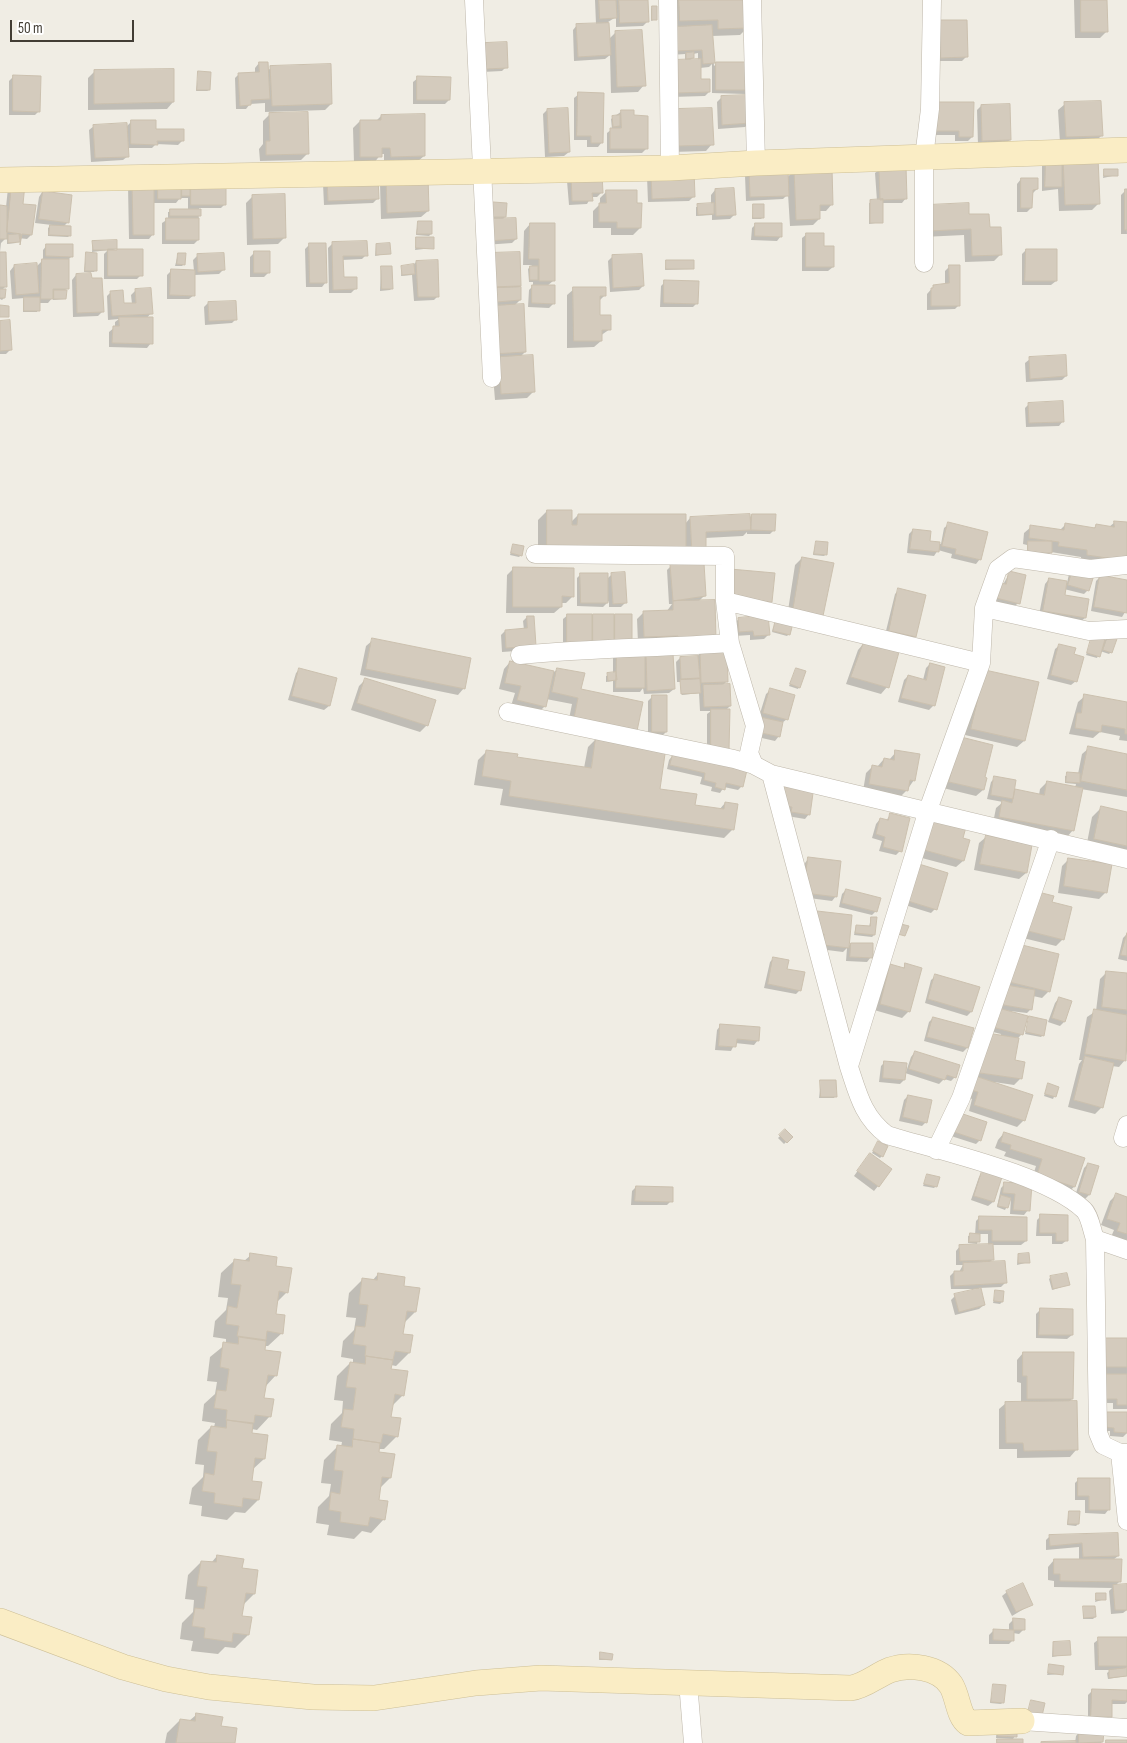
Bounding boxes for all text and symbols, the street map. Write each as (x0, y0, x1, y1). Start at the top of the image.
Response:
scale bar (12, 10, 136, 42)
text: 50 m (18, 19, 43, 38)

